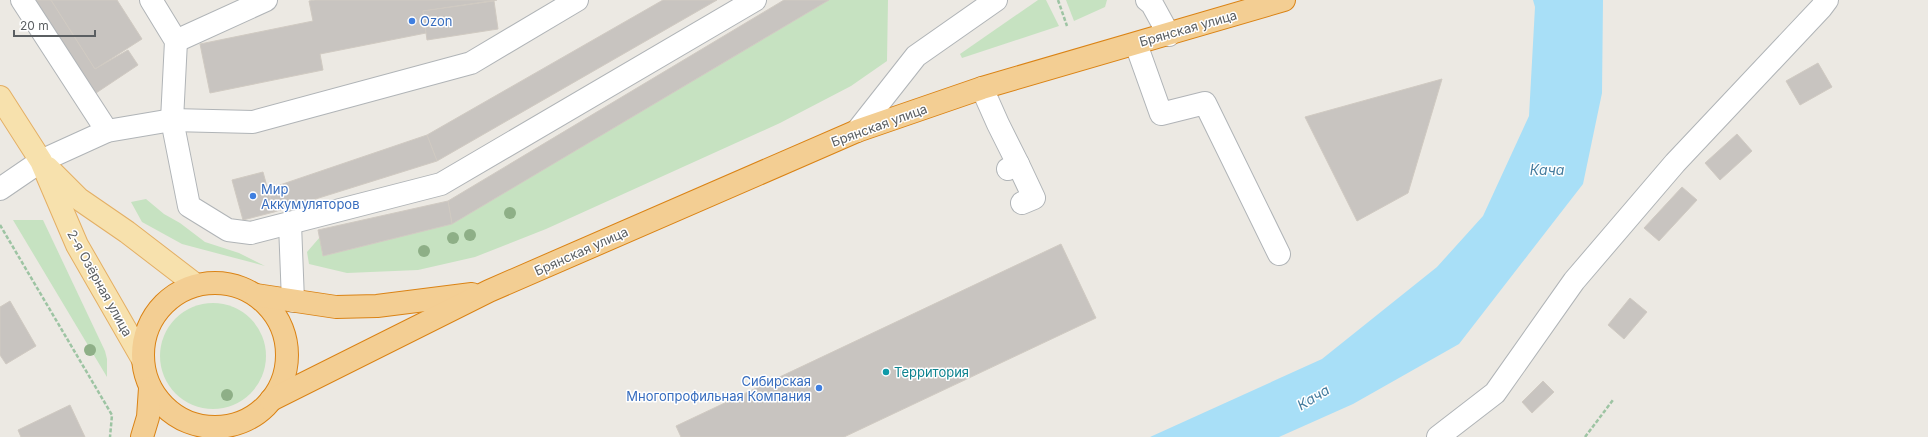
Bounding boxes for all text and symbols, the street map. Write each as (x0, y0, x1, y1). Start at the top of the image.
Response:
street label: Брянская улица (1137, 6, 1239, 50)
scale bar (14, 12, 95, 38)
place label: Ozon (420, 13, 452, 29)
marker: Ozon (407, 16, 417, 26)
text: 20 m (20, 18, 49, 33)
street label: Брянская улица (829, 100, 929, 150)
water label: Кача (1530, 161, 1565, 178)
place label: Мир Аккумуляторов (261, 181, 360, 212)
marker: Мир Аккумуляторов (248, 191, 258, 201)
street label: Брянская улица (532, 223, 630, 279)
street label: 2-я Озёрная улица (64, 227, 136, 339)
place label: Территория (894, 364, 969, 380)
marker: Территория (881, 367, 891, 377)
place label: Сибирская Многопрофильная Компания (626, 373, 811, 404)
water label: Кача (1294, 381, 1333, 413)
marker: Сибирская Многопрофильная Компания (814, 383, 824, 393)

